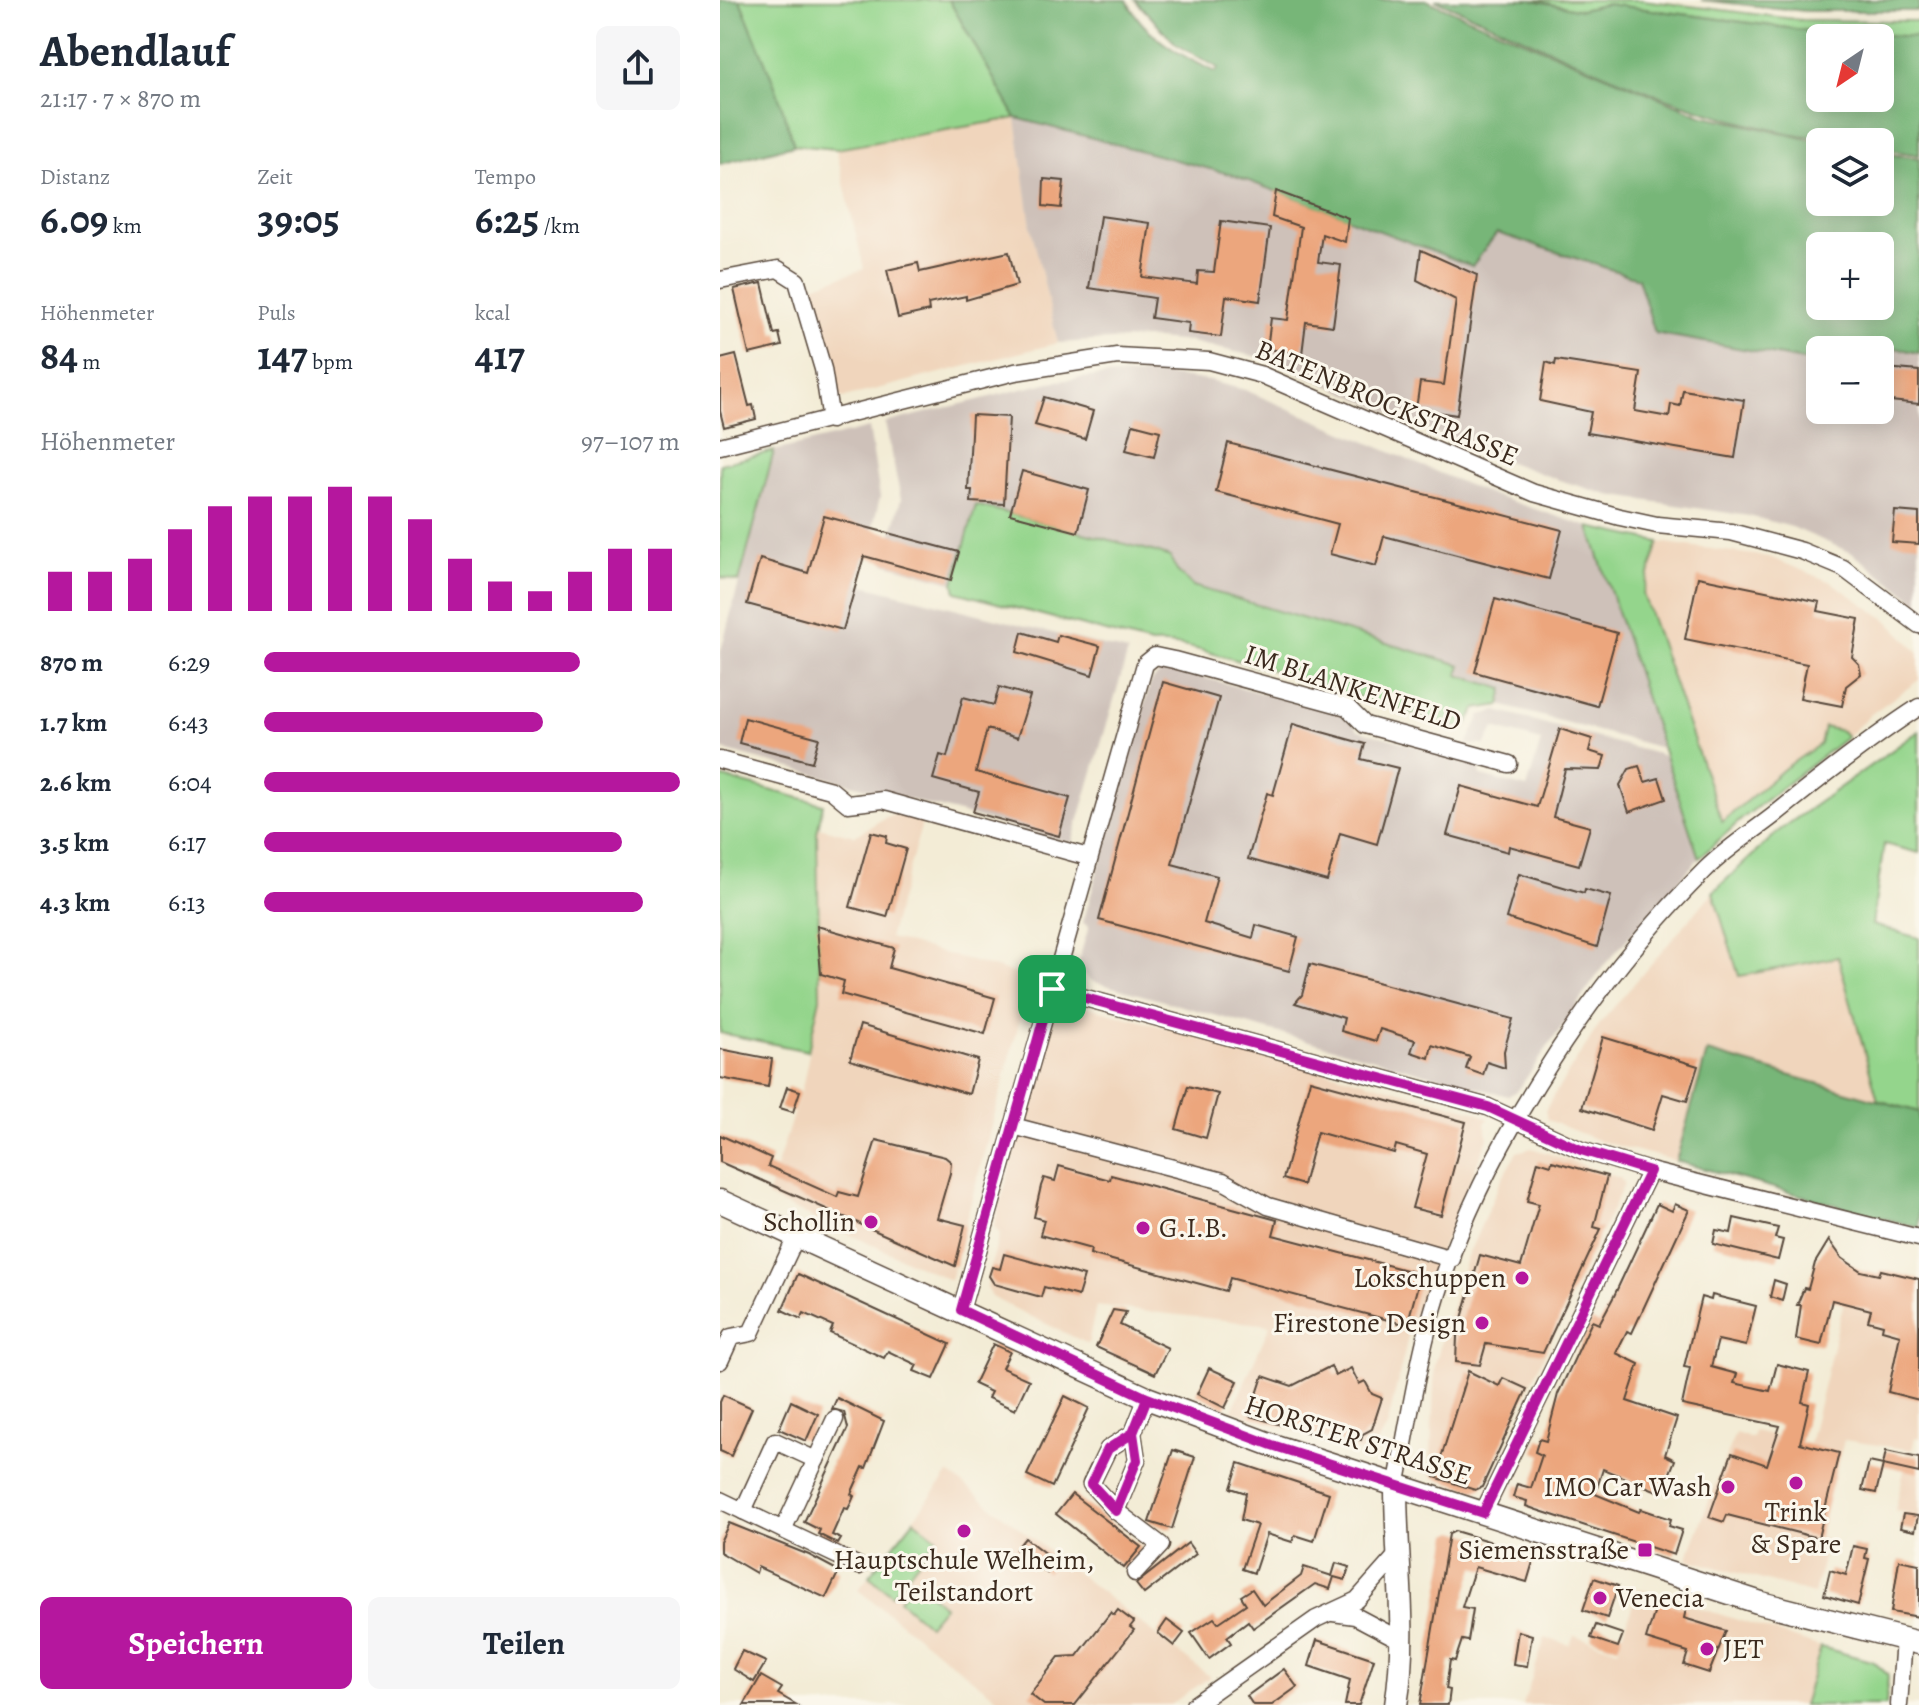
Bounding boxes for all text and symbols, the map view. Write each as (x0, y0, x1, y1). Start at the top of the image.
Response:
text: Abendlauf (40, 21, 230, 81)
north arrow (1806, 24, 1894, 112)
map controls (1806, 24, 1894, 424)
button: share (596, 26, 680, 110)
text: 21:17 · 7 × 870 m (40, 81, 201, 116)
button: layers (1806, 128, 1894, 216)
text: Distanz (40, 162, 110, 192)
text: Zeit (257, 162, 293, 192)
text: Tempo (475, 162, 536, 192)
text: 6.09 (40, 192, 108, 247)
text: 39:05 (257, 192, 340, 247)
text: 6:25 (475, 192, 539, 247)
text: km (108, 211, 142, 241)
text: /km (539, 211, 580, 241)
button: + (1806, 232, 1894, 320)
text: Höhenmeter (40, 298, 154, 328)
text: Puls (257, 298, 296, 328)
text: kcal (475, 298, 510, 328)
text: 84 (40, 328, 78, 383)
text: 147 (257, 328, 308, 383)
text: 417 (475, 328, 525, 383)
street label: BATENBROCKSTRASSE (1250, 330, 1524, 476)
button: − (1806, 336, 1894, 424)
text: m (78, 347, 101, 377)
text: bpm (308, 347, 353, 377)
text: Höhenmeter (40, 424, 175, 459)
text: 97–107 m (581, 424, 680, 459)
street label: IM BLANKENFELD (1240, 635, 1466, 741)
text: 870 m (40, 645, 103, 680)
text: 6:29 (168, 645, 210, 680)
text: 1.7 km (40, 705, 107, 740)
text: 6:43 (168, 705, 209, 740)
text: 2.6 km (40, 765, 112, 800)
text: 6:04 (168, 765, 212, 800)
text: 3.5 km (40, 825, 109, 860)
text: 6:17 (168, 825, 206, 860)
text: 4.3 km (40, 885, 110, 920)
text: 6:13 (168, 885, 206, 920)
pin (1018, 955, 1086, 1023)
icon: arrive (1030, 967, 1074, 1011)
place label: Schollin (763, 1203, 855, 1241)
place label: G.I.B. (1159, 1209, 1228, 1247)
marker: Schollin (862, 1213, 880, 1231)
marker: G.I.B. (1134, 1219, 1152, 1237)
place label: Lokschuppen (1353, 1259, 1506, 1297)
marker: Lokschuppen (1513, 1269, 1531, 1287)
place label: Firestone Design (1273, 1304, 1466, 1342)
marker: Firestone Design (1473, 1314, 1491, 1332)
street label: HORSTER STRASSE (1240, 1385, 1476, 1495)
place label: IMO Car Wash (1544, 1468, 1712, 1506)
marker: Trink & Spare (1787, 1474, 1805, 1492)
marker: IMO Car Wash (1719, 1478, 1737, 1496)
place label: Trink & Spare (1751, 1493, 1841, 1563)
marker: Hauptschule Welheim, Teilstandort (955, 1522, 973, 1540)
place label: Siemensstraße (1458, 1531, 1629, 1569)
place label: Hauptschule Welheim, Teilstandort (833, 1541, 1095, 1611)
marker: Siemensstraße (1636, 1541, 1654, 1559)
place label: Venecia (1615, 1579, 1704, 1617)
marker: Venecia (1591, 1589, 1609, 1607)
button: Speichern (40, 1597, 352, 1689)
button: Teilen (368, 1597, 680, 1689)
place label: JET (1723, 1630, 1764, 1668)
marker: JET (1698, 1640, 1716, 1658)

